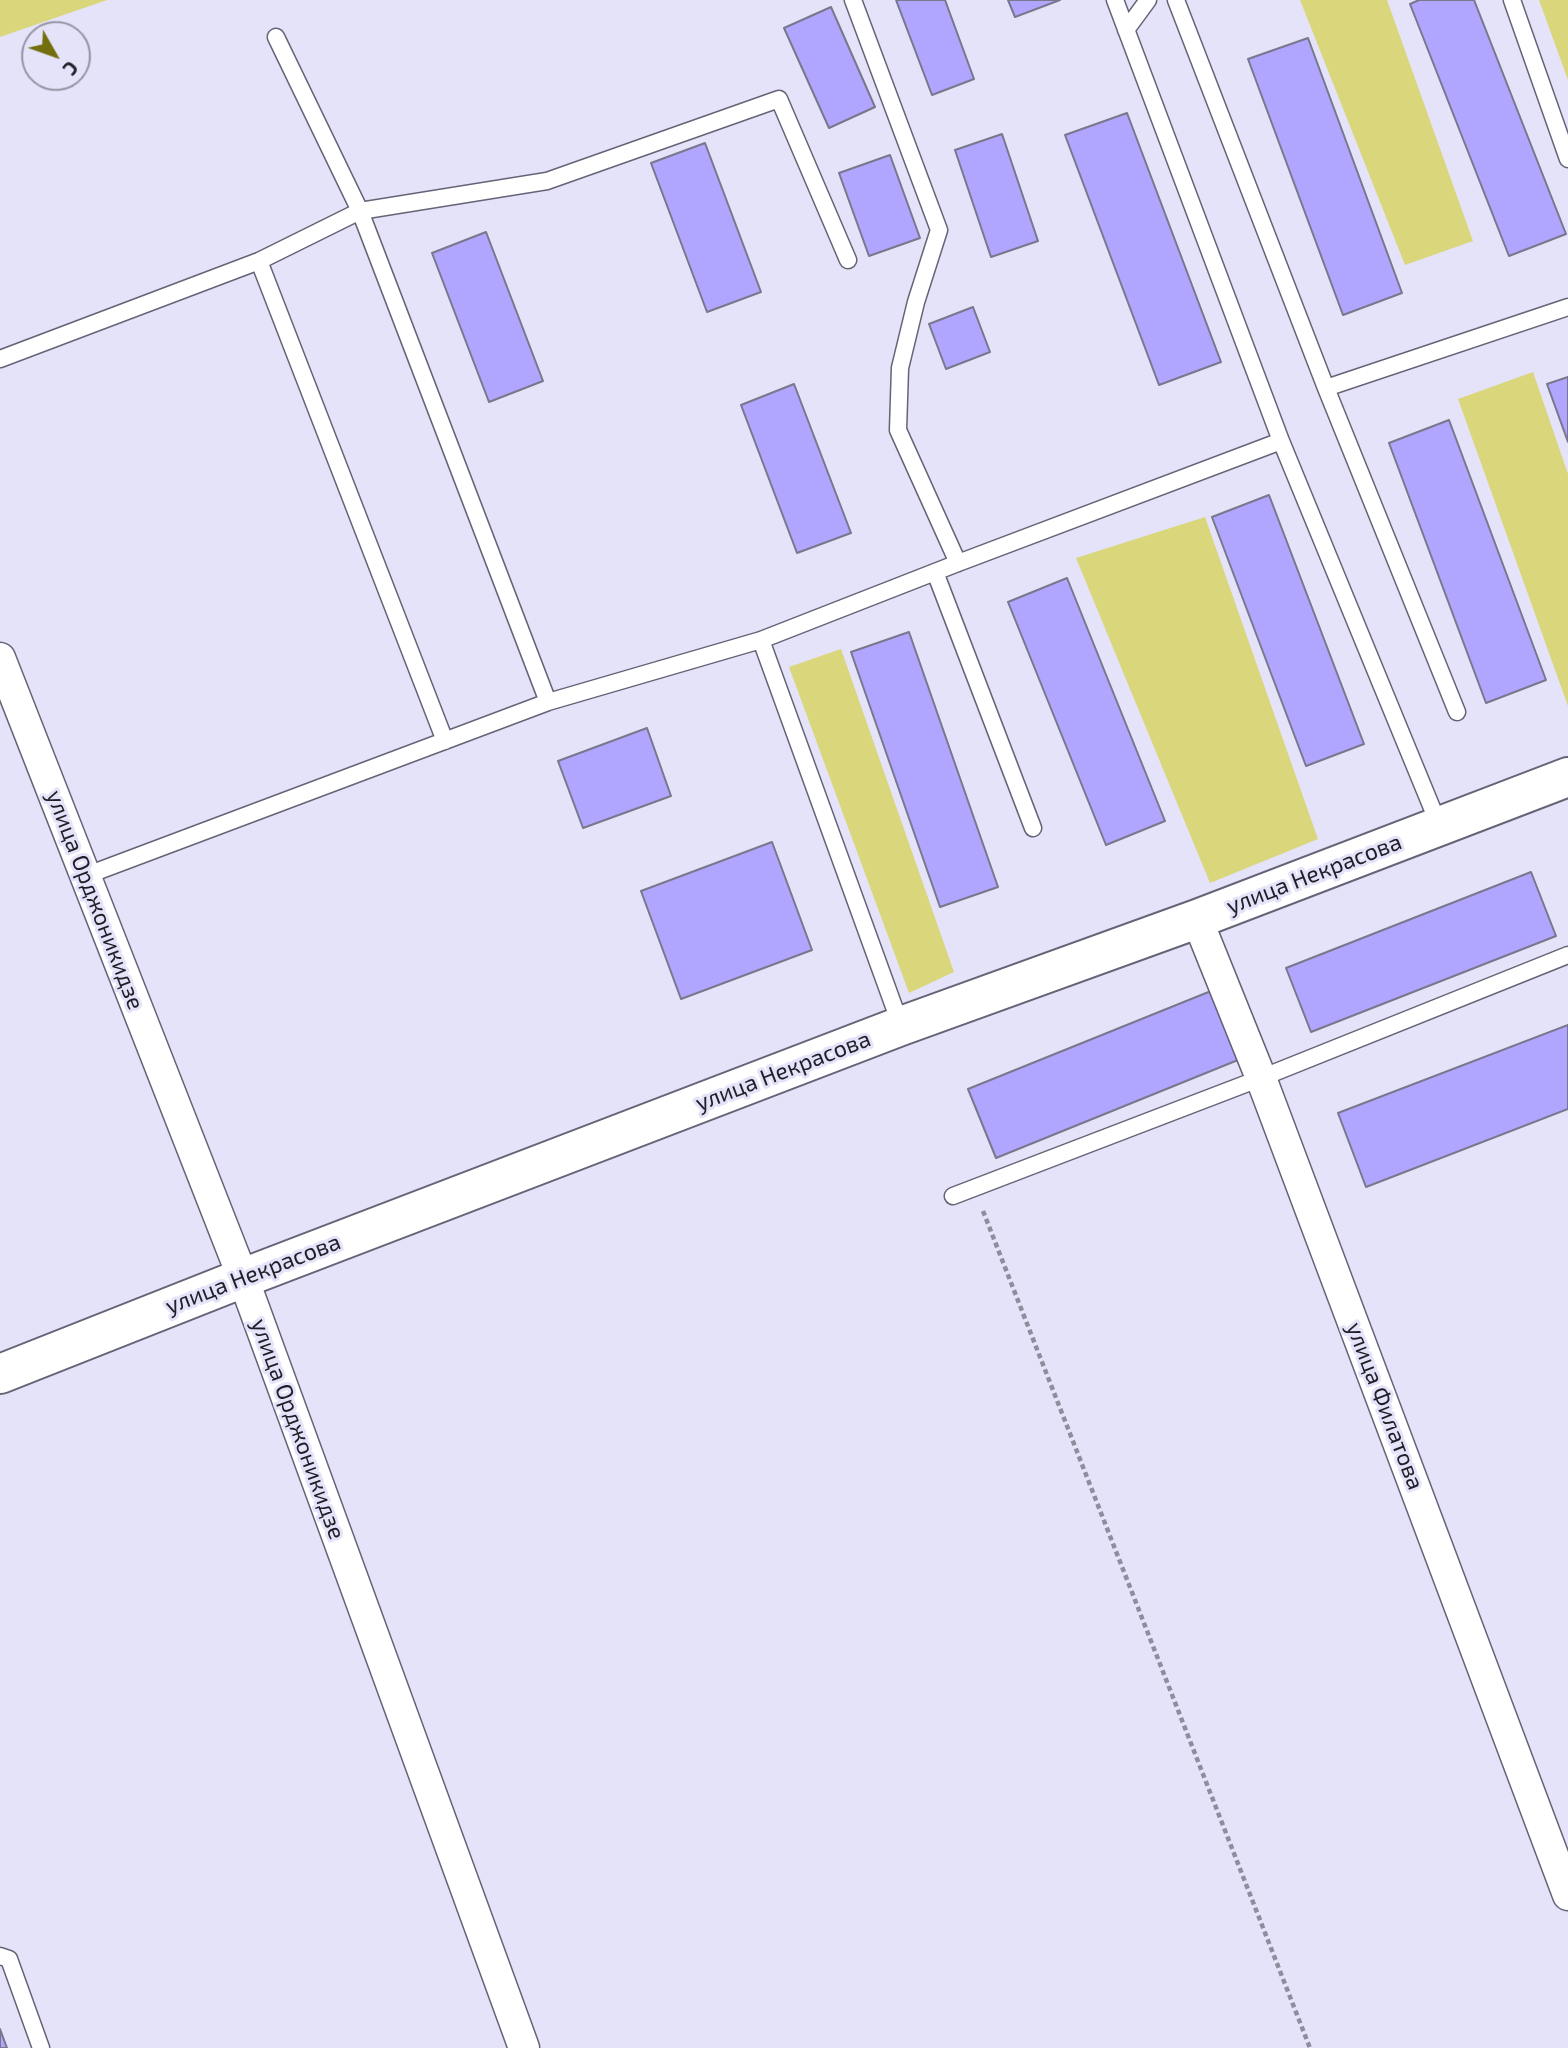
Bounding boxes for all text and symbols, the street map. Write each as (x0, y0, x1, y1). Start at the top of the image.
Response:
north arrow (21, 21, 91, 91)
text: С (59, 57, 83, 80)
street label: улица Орджоникидзе (40, 786, 150, 1014)
street label: улица Некрасова (1223, 828, 1405, 920)
street label: улица Некрасова (692, 1025, 874, 1117)
street label: улица Некрасова (162, 1228, 344, 1320)
street label: улица Орджоникидзе (245, 1315, 351, 1543)
street label: улица Филатова (1340, 1318, 1430, 1494)

